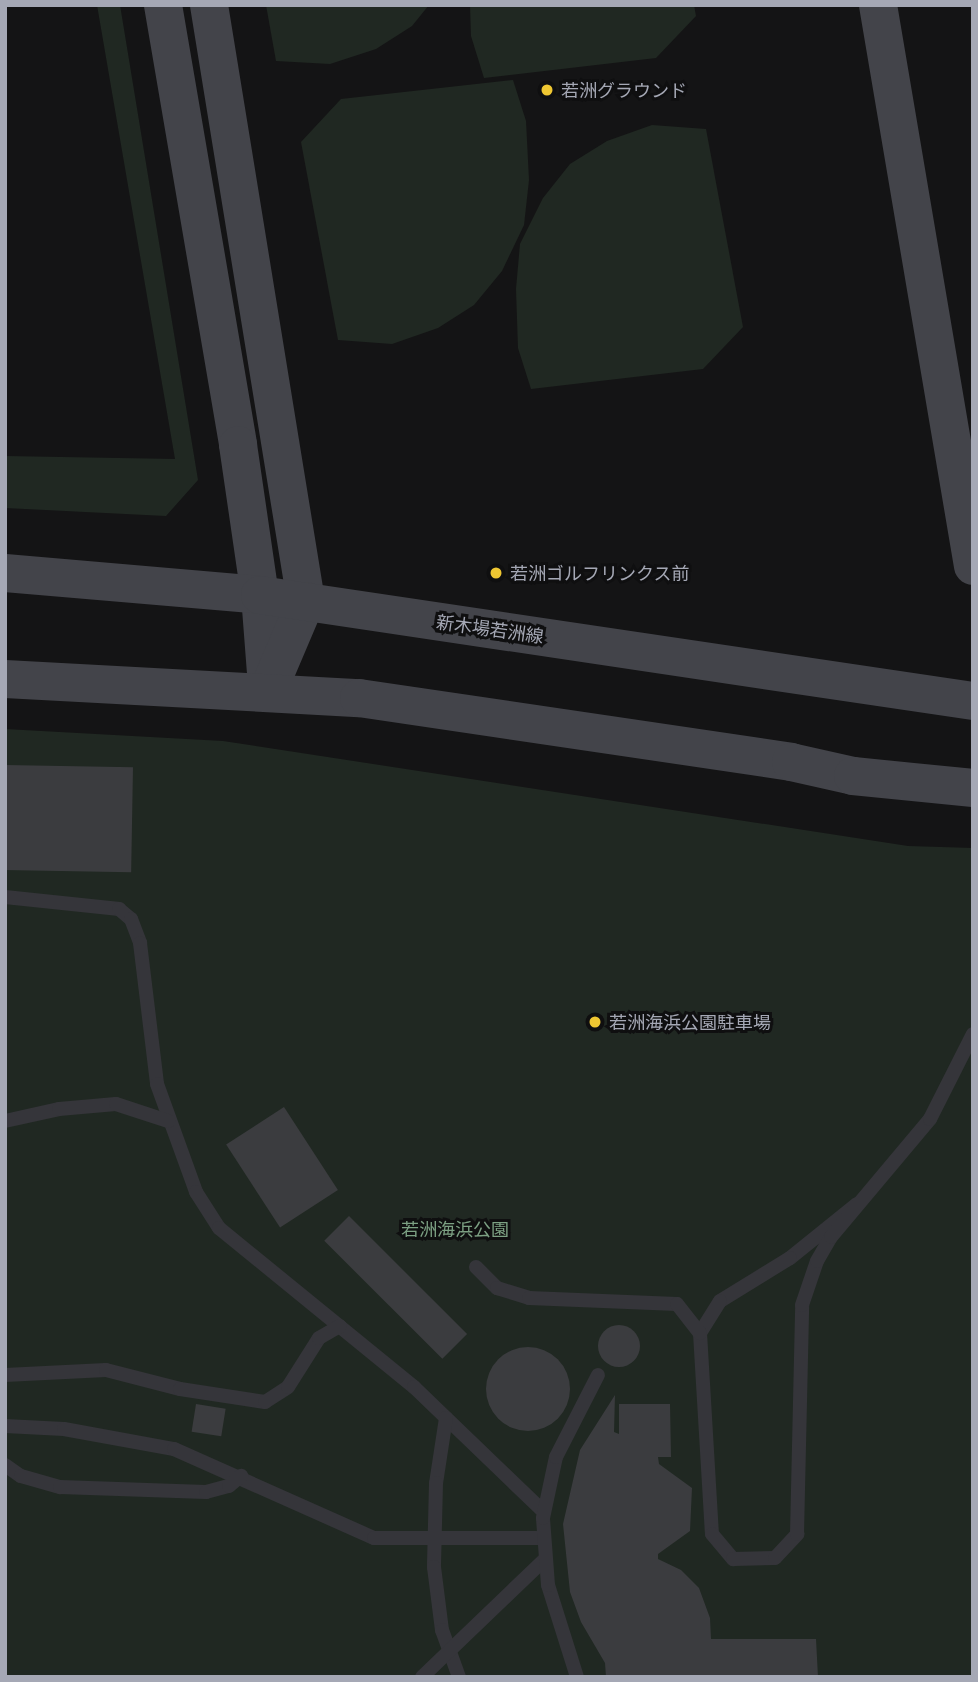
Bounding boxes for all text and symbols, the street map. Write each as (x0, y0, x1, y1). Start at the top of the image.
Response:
place label: 若洲グラウンド (561, 79, 687, 101)
marker: 若洲グラウンド (539, 82, 555, 98)
place label: 若洲ゴルフリンクス前 (510, 562, 690, 584)
marker: 若洲ゴルフリンクス前 (488, 565, 504, 581)
street label: 新木場若洲線 (435, 611, 545, 647)
place label: 若洲海浜公園駐車場 (609, 1011, 771, 1033)
marker: 若洲海浜公園駐車場 (587, 1014, 603, 1030)
park label: 若洲海浜公園 (401, 1218, 509, 1240)

